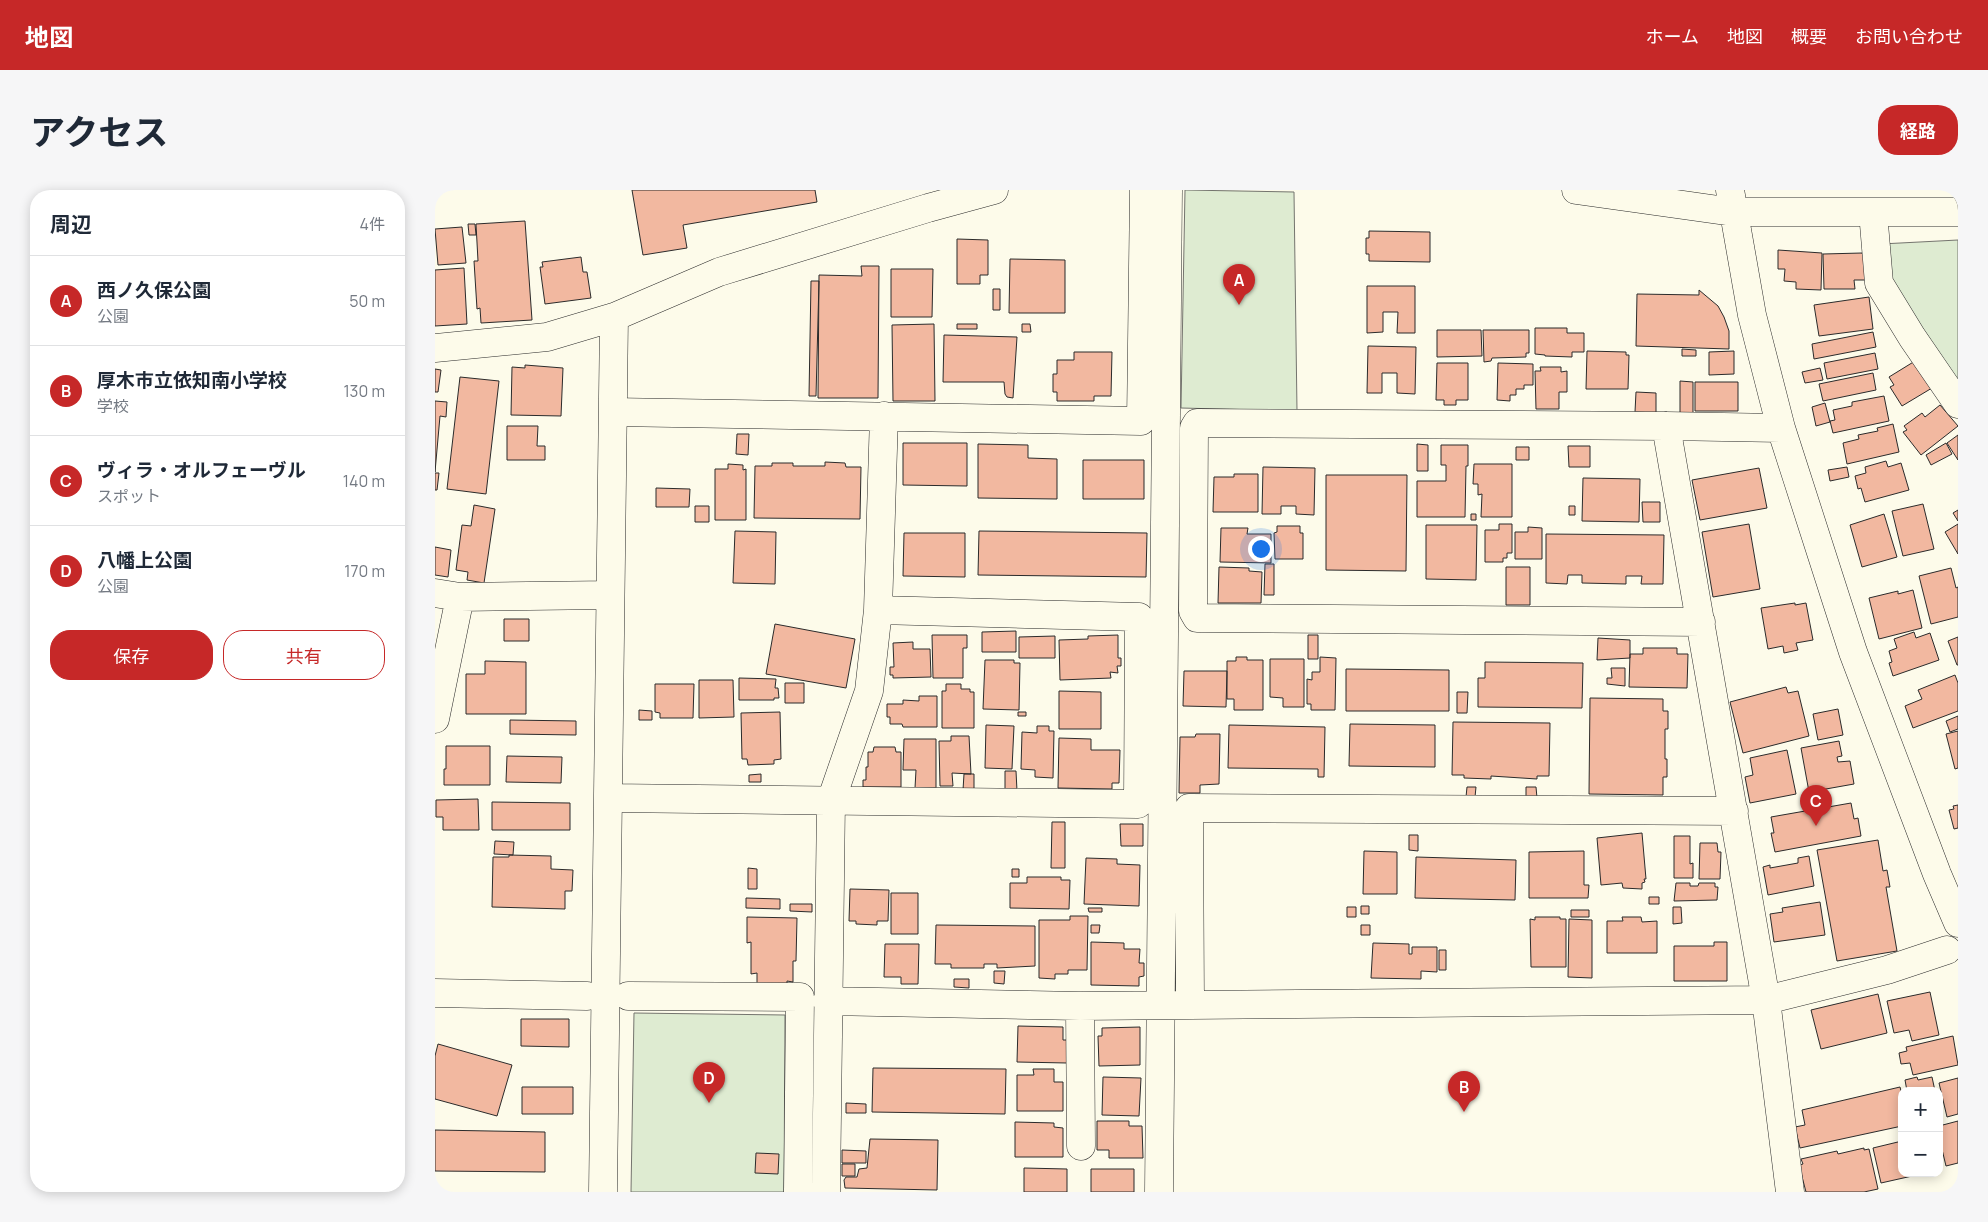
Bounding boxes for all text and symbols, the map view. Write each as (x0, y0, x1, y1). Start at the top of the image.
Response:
text: 地図 (25, 20, 73, 53)
text: ホーム (1646, 24, 1699, 48)
text: 地図 (1727, 24, 1763, 48)
text: 概要 (1791, 24, 1827, 48)
text: お問い合わせ (1855, 24, 1963, 48)
button: 経路 (1878, 105, 1958, 155)
text: アクセス (30, 108, 168, 156)
text: 周辺 (50, 210, 92, 238)
text: 4件 (360, 213, 385, 235)
pin: A (1223, 264, 1255, 305)
text: 西ノ久保公園 (97, 277, 211, 303)
text: A (61, 290, 71, 312)
text: 50 m (349, 290, 385, 312)
text: 公園 (97, 305, 129, 327)
text: 厚木市立依知南小学校 (97, 367, 287, 393)
text: B (61, 380, 71, 402)
text: 130 m (343, 380, 385, 402)
text: 学校 (97, 395, 129, 417)
text: ヴィラ・オルフェーヴル (97, 457, 306, 483)
text: C (60, 470, 72, 492)
text: 140 m (343, 470, 385, 492)
text: スポット (97, 485, 161, 507)
your location (1248, 536, 1274, 562)
text: 八幡上公園 (97, 547, 192, 573)
text: D (60, 560, 72, 582)
text: 170 m (344, 560, 385, 582)
text: 公園 (97, 575, 129, 597)
button: 保存 (50, 630, 213, 680)
button: 共有 (223, 630, 385, 680)
pin: C (1800, 785, 1832, 826)
pin: D (693, 1062, 725, 1103)
pin: B (1448, 1071, 1480, 1112)
map controls (1898, 1087, 1943, 1177)
button: + (1898, 1087, 1943, 1132)
button: − (1898, 1132, 1943, 1177)

